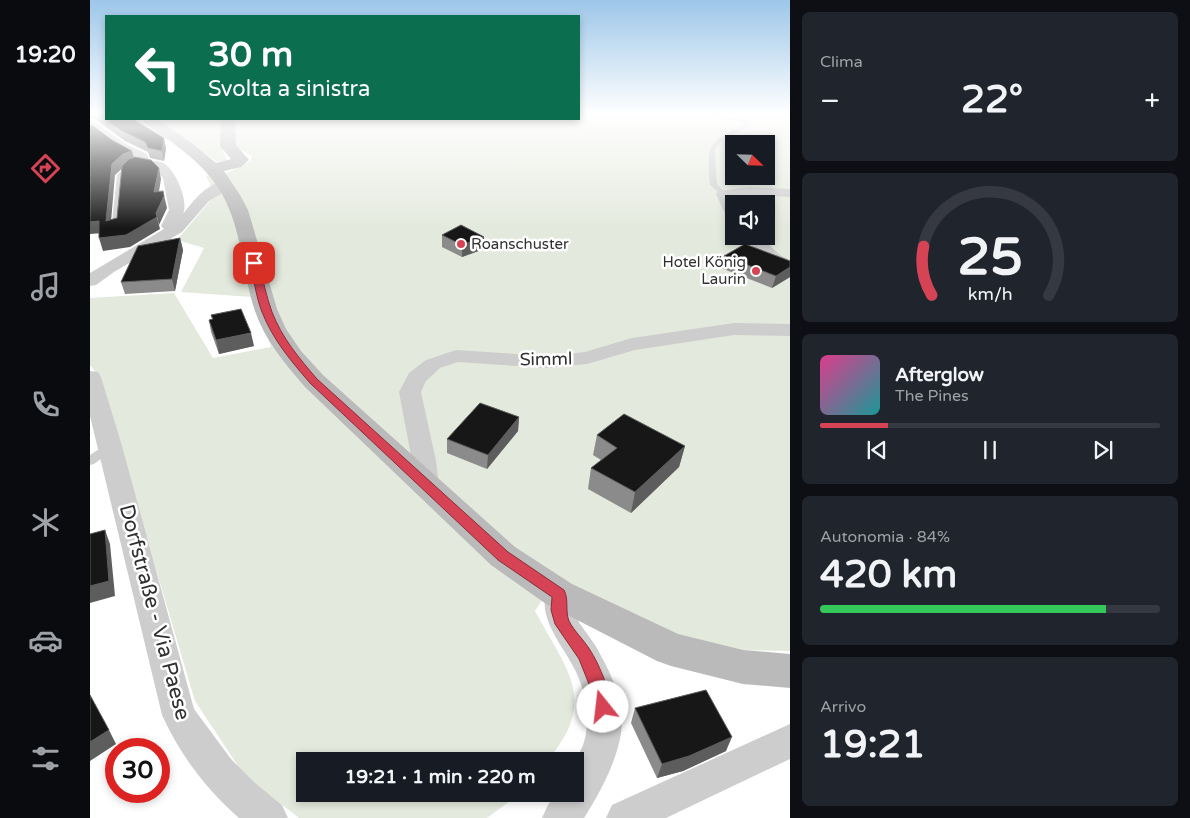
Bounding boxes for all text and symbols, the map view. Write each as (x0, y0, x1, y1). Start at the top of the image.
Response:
text: 30 m (208, 34, 293, 76)
icon: left (125, 35, 190, 100)
text: 19:20 (15, 42, 75, 68)
text: Clima (820, 52, 863, 72)
text: Svolta a sinistra (208, 76, 370, 102)
text: 22° (961, 77, 1023, 123)
text: − (820, 84, 840, 118)
text: + (1144, 84, 1160, 118)
north arrow (725, 135, 775, 185)
map controls (725, 135, 775, 245)
icon: directions (28, 151, 63, 186)
button: sound (725, 195, 775, 245)
text: 25 (957, 226, 1023, 289)
place label: Roanschuster (471, 235, 569, 253)
marker: Roanschuster (455, 238, 467, 250)
pin (233, 242, 275, 284)
icon: arrive (240, 249, 268, 277)
place label: Hotel König Laurin (663, 253, 746, 288)
marker: Hotel König Laurin (750, 265, 762, 277)
icon: music (28, 269, 63, 304)
text: km/h (968, 284, 1012, 305)
street label: Simml (519, 348, 573, 370)
text: Afterglow (895, 364, 984, 386)
text: The Pines (895, 386, 969, 406)
icon: phone (28, 387, 63, 422)
icon: previous (863, 436, 891, 464)
icon: pause (976, 436, 1004, 464)
icon: next (1089, 436, 1117, 464)
street label: Dorfstraße - Via Paese (114, 502, 195, 723)
icon: climate (28, 505, 63, 540)
text: Autonomia · 84% (820, 527, 950, 547)
text: 420 km (820, 552, 957, 598)
icon: car (28, 623, 63, 658)
position arrow (576, 680, 628, 732)
text: Arrivo (820, 697, 866, 717)
text: 19:21 (820, 722, 925, 768)
speed limit sign: 30 (105, 738, 170, 803)
icon: filters (28, 741, 63, 776)
text: 19:21 · 1 min · 220 m (344, 766, 536, 788)

